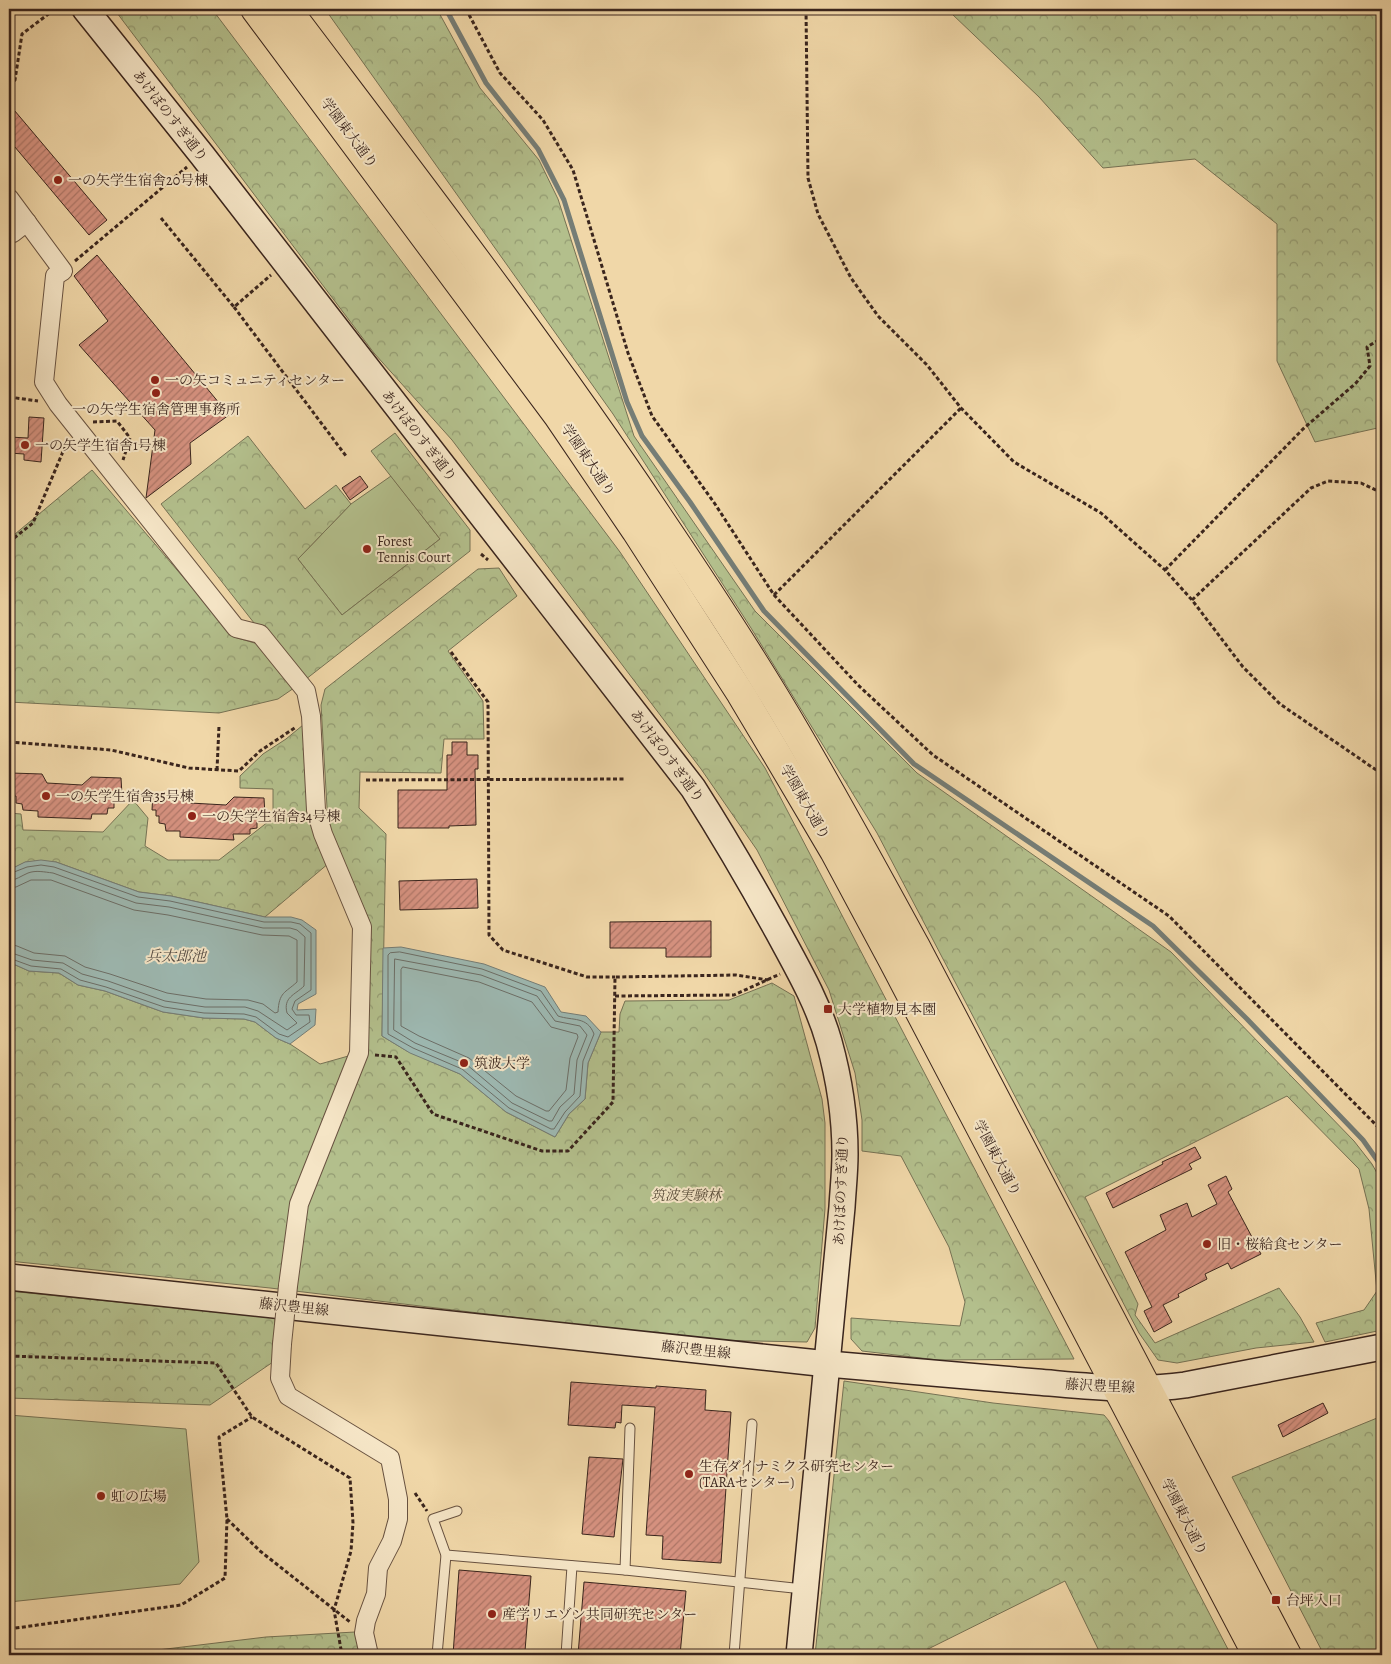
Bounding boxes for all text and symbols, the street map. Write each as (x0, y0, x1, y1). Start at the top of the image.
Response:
street label: あけぼのすぎ通り (128, 66, 212, 166)
street label: 学園東大通り (316, 94, 382, 172)
place label: 一の矢学生宿舎20号棟 (68, 171, 208, 190)
marker: 一の矢学生宿舎20号棟 (52, 174, 64, 186)
place label: 一の矢コミュニティセンター (165, 371, 345, 390)
marker: 一の矢コミュニティセンター (149, 374, 161, 386)
street label: あけぼのすぎ通り (377, 386, 461, 486)
marker: 一の矢学生宿舎管理事務所 (150, 387, 162, 399)
place label: 一の矢学生宿舎管理事務所 (72, 400, 240, 419)
street label: 学園東大通り (557, 420, 619, 500)
place label: 一の矢学生宿舎1号棟 (35, 436, 166, 455)
marker: 一の矢学生宿舎1号棟 (19, 439, 31, 451)
place label: Forest Tennis Court (377, 532, 451, 567)
marker: Forest Tennis Court (361, 543, 373, 555)
street label: あけぼのすぎ通り (626, 706, 708, 806)
street label: 学園東大通り (776, 761, 834, 843)
place label: 一の矢学生宿舎35号棟 (56, 787, 194, 806)
marker: 一の矢学生宿舎35号棟 (40, 790, 52, 802)
place label: 一の矢学生宿舎34号棟 (202, 807, 340, 826)
marker: 一の矢学生宿舎34号棟 (186, 810, 198, 822)
water label: 兵太郎池 (146, 946, 208, 966)
place label: 大学植物見本園 (838, 1000, 936, 1019)
marker: 大学植物見本園 (822, 1003, 834, 1015)
place label: 筑波大学 (474, 1054, 530, 1073)
marker: 筑波大学 (458, 1057, 470, 1069)
street label: 学園東大通り (969, 1116, 1025, 1200)
street label: あけぼのすぎ通り (830, 1134, 852, 1246)
park label: 筑波実験林 (651, 1186, 723, 1205)
place label: 旧・桜給食センター (1217, 1235, 1342, 1254)
marker: 旧・桜給食センター (1201, 1238, 1213, 1250)
street label: 藤沢豊里線 (258, 1294, 330, 1320)
street label: 藤沢豊里線 (660, 1337, 732, 1363)
street label: 藤沢豊里線 (1065, 1375, 1135, 1397)
place label: 生存ダイナミクス研究センター (TARAセンター) (699, 1457, 894, 1492)
marker: 生存ダイナミクス研究センター (TARAセンター) (683, 1468, 695, 1480)
street label: 学園東大通り (1156, 1475, 1212, 1559)
place label: 虹の広場 (111, 1487, 167, 1506)
marker: 虹の広場 (95, 1490, 107, 1502)
place label: 台坪入口 (1286, 1591, 1342, 1610)
marker: 台坪入口 (1270, 1594, 1282, 1606)
place label: 産学リエゾン共同研究センター (502, 1605, 697, 1624)
marker: 産学リエゾン共同研究センター (486, 1608, 498, 1620)

